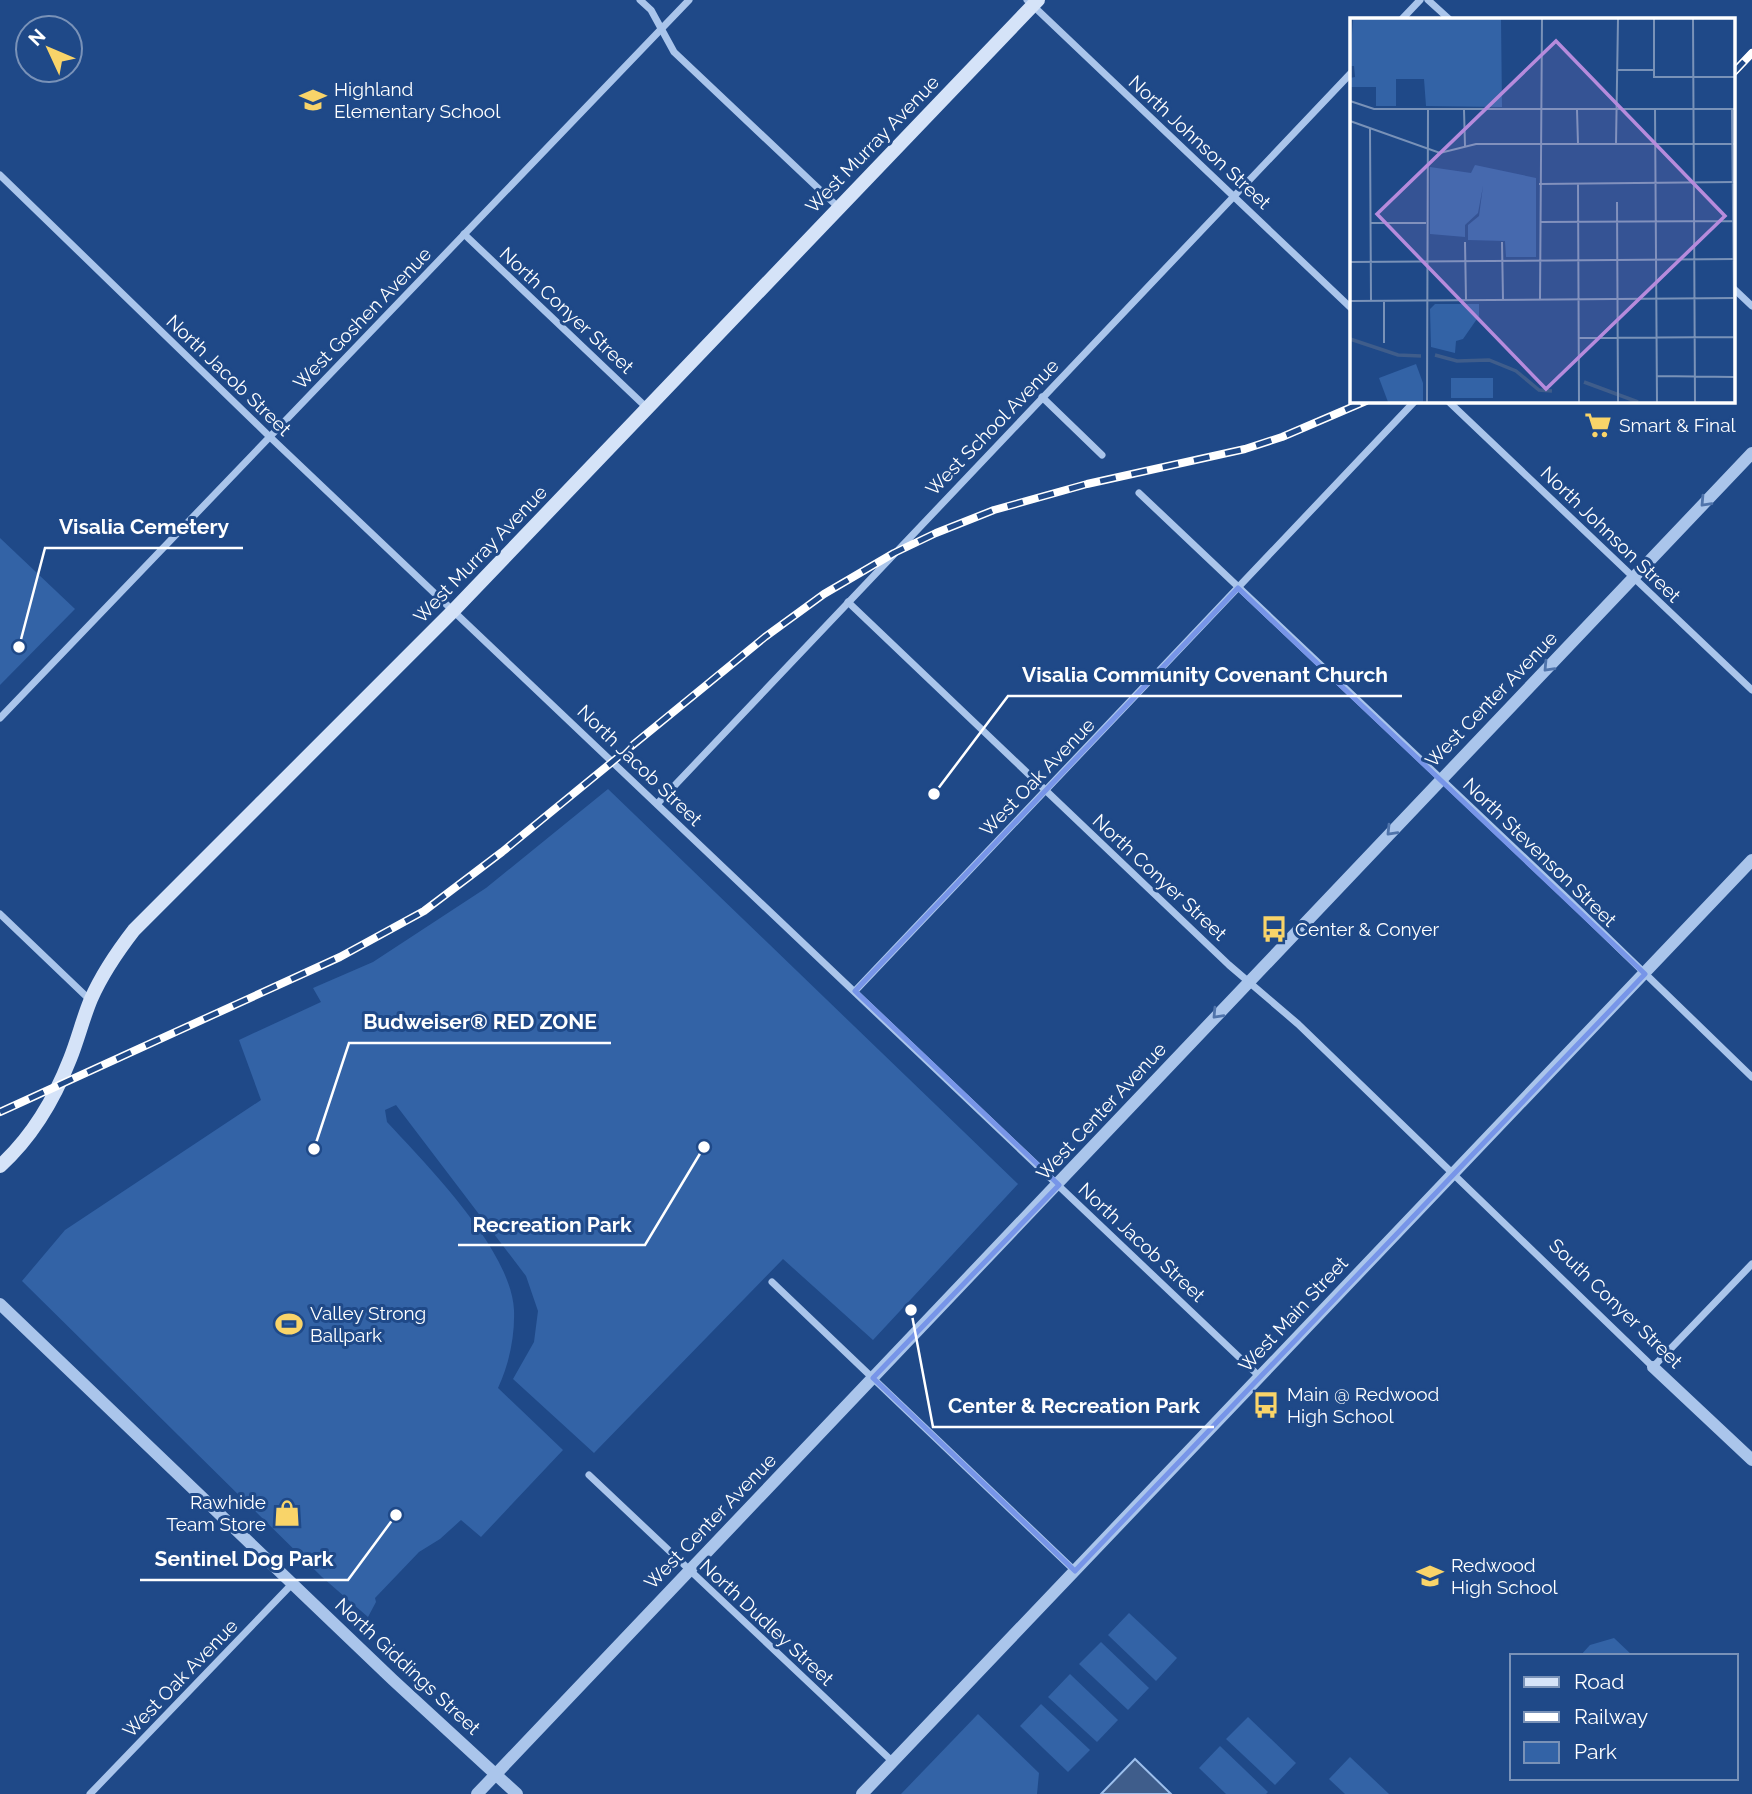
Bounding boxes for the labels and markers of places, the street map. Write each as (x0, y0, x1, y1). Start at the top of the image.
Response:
place label: Highland Elementary School (334, 78, 501, 122)
school or university icon: Highland Elementary School (298, 85, 328, 115)
supermarket icon: Smart & Final (1583, 410, 1613, 440)
place label: Smart & Final (1619, 414, 1737, 436)
callout: Visalia Cemetery (45, 506, 243, 548)
callout: Visalia Community Covenant Church (1008, 654, 1402, 696)
bus stop icon: Center & Conyer (1259, 914, 1289, 944)
place label: Center & Conyer (1295, 918, 1439, 940)
callout: Budweiser® RED ZONE (349, 1001, 611, 1043)
callout: Recreation Park (458, 1203, 645, 1245)
place label: Valley Strong Ballpark (310, 1302, 426, 1346)
sports icon: Valley Strong Ballpark (274, 1309, 304, 1339)
place label: Main @ Redwood High School (1287, 1383, 1439, 1427)
callout: Center & Recreation Park (933, 1385, 1214, 1427)
bus stop icon: Main @ Redwood High School (1251, 1390, 1281, 1420)
place label: Rawhide Team Store (166, 1491, 266, 1535)
shop icon: Rawhide Team Store (272, 1498, 302, 1528)
callout: Sentinel Dog Park (140, 1538, 348, 1580)
place label: Redwood High School (1451, 1554, 1558, 1598)
school or university icon: Redwood High School (1415, 1561, 1445, 1591)

